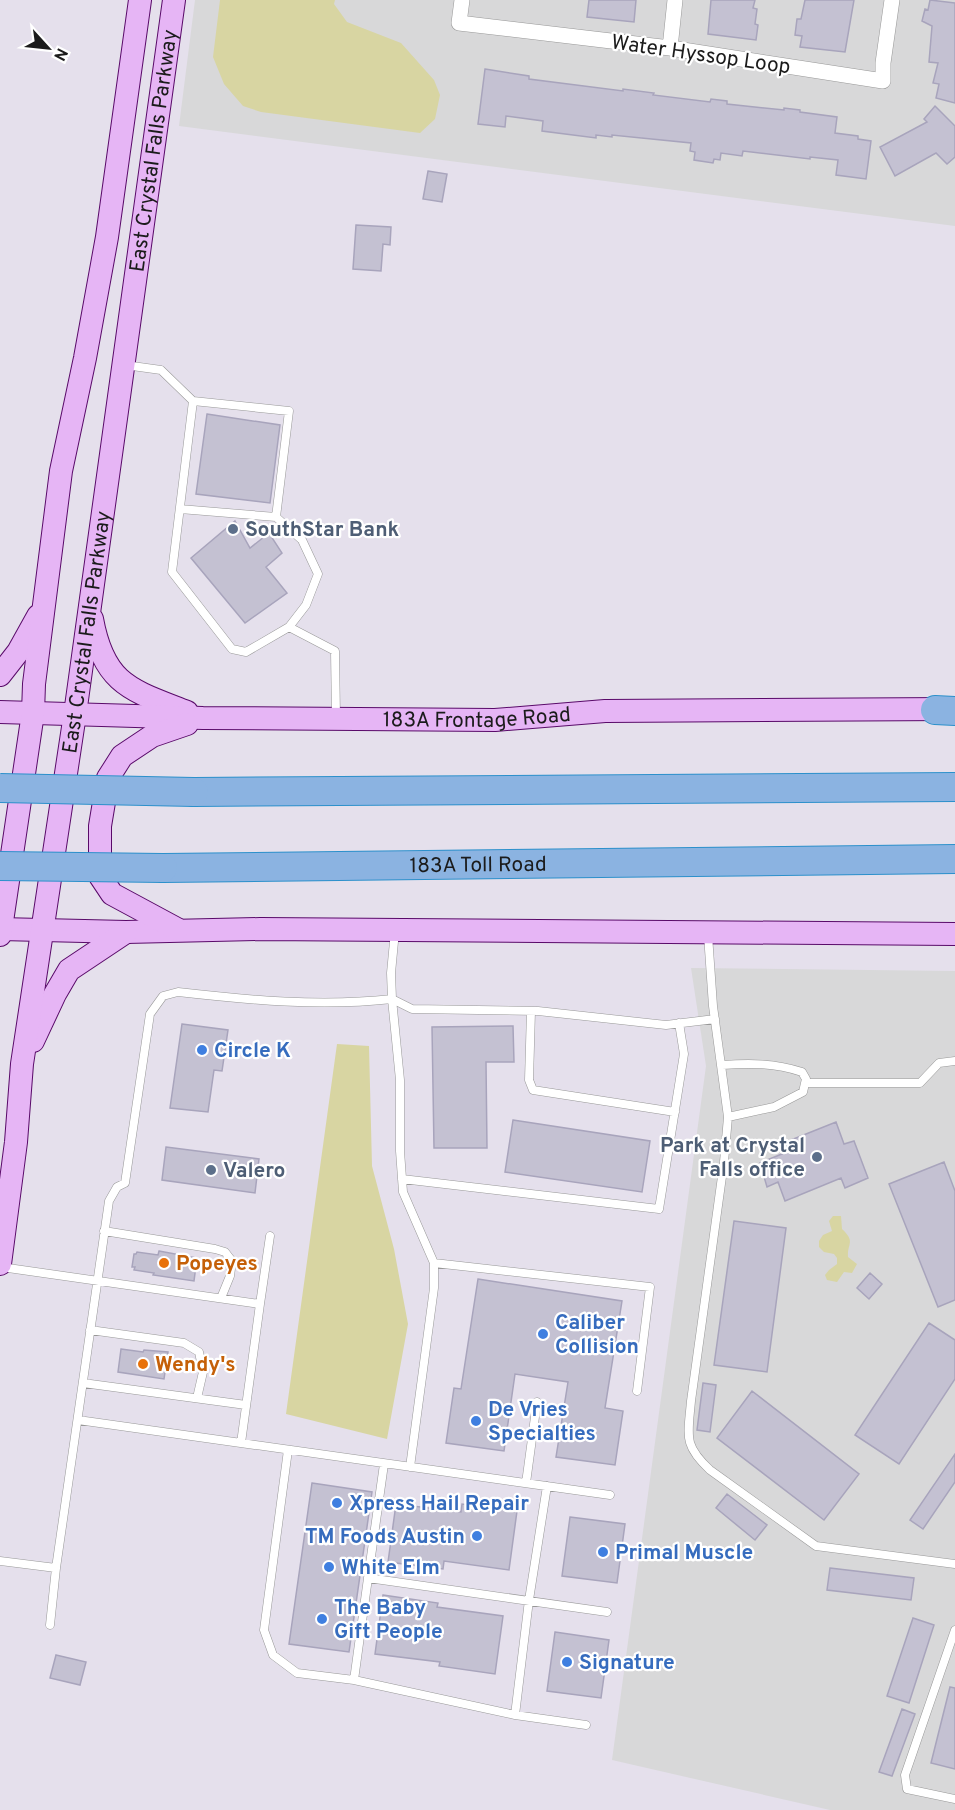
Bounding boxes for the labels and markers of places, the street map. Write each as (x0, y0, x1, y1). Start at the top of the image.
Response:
place label: SouthStar Bank (245, 517, 400, 544)
marker: SouthStar Bank (226, 522, 240, 536)
place label: Circle K (214, 1038, 291, 1065)
marker: Circle K (195, 1043, 209, 1057)
place label: Park at Crystal Falls office (660, 1133, 805, 1184)
marker: Park at Crystal Falls office (810, 1150, 824, 1164)
place label: Valero (223, 1158, 285, 1185)
marker: Valero (204, 1163, 218, 1177)
place label: Popeyes (176, 1251, 258, 1278)
marker: Popeyes (157, 1256, 171, 1270)
place label: Caliber Collision (555, 1310, 639, 1361)
marker: Caliber Collision (536, 1327, 550, 1341)
place label: Wendy's (155, 1352, 236, 1379)
marker: Wendy's (136, 1357, 150, 1371)
place label: De Vries Specialties (488, 1397, 596, 1448)
marker: De Vries Specialties (469, 1414, 483, 1428)
place label: Xpress Hail Repair (349, 1491, 529, 1518)
marker: Xpress Hail Repair (330, 1496, 344, 1510)
place label: TM Foods Austin (305, 1524, 465, 1551)
marker: TM Foods Austin (470, 1529, 484, 1543)
place label: Primal Muscle (615, 1540, 753, 1567)
marker: Primal Muscle (596, 1545, 610, 1559)
place label: White Elm (341, 1555, 440, 1582)
marker: White Elm (322, 1560, 336, 1574)
place label: The Baby Gift People (334, 1595, 443, 1646)
marker: The Baby Gift People (315, 1612, 329, 1626)
place label: Signature (579, 1650, 675, 1677)
marker: Signature (560, 1655, 574, 1669)

